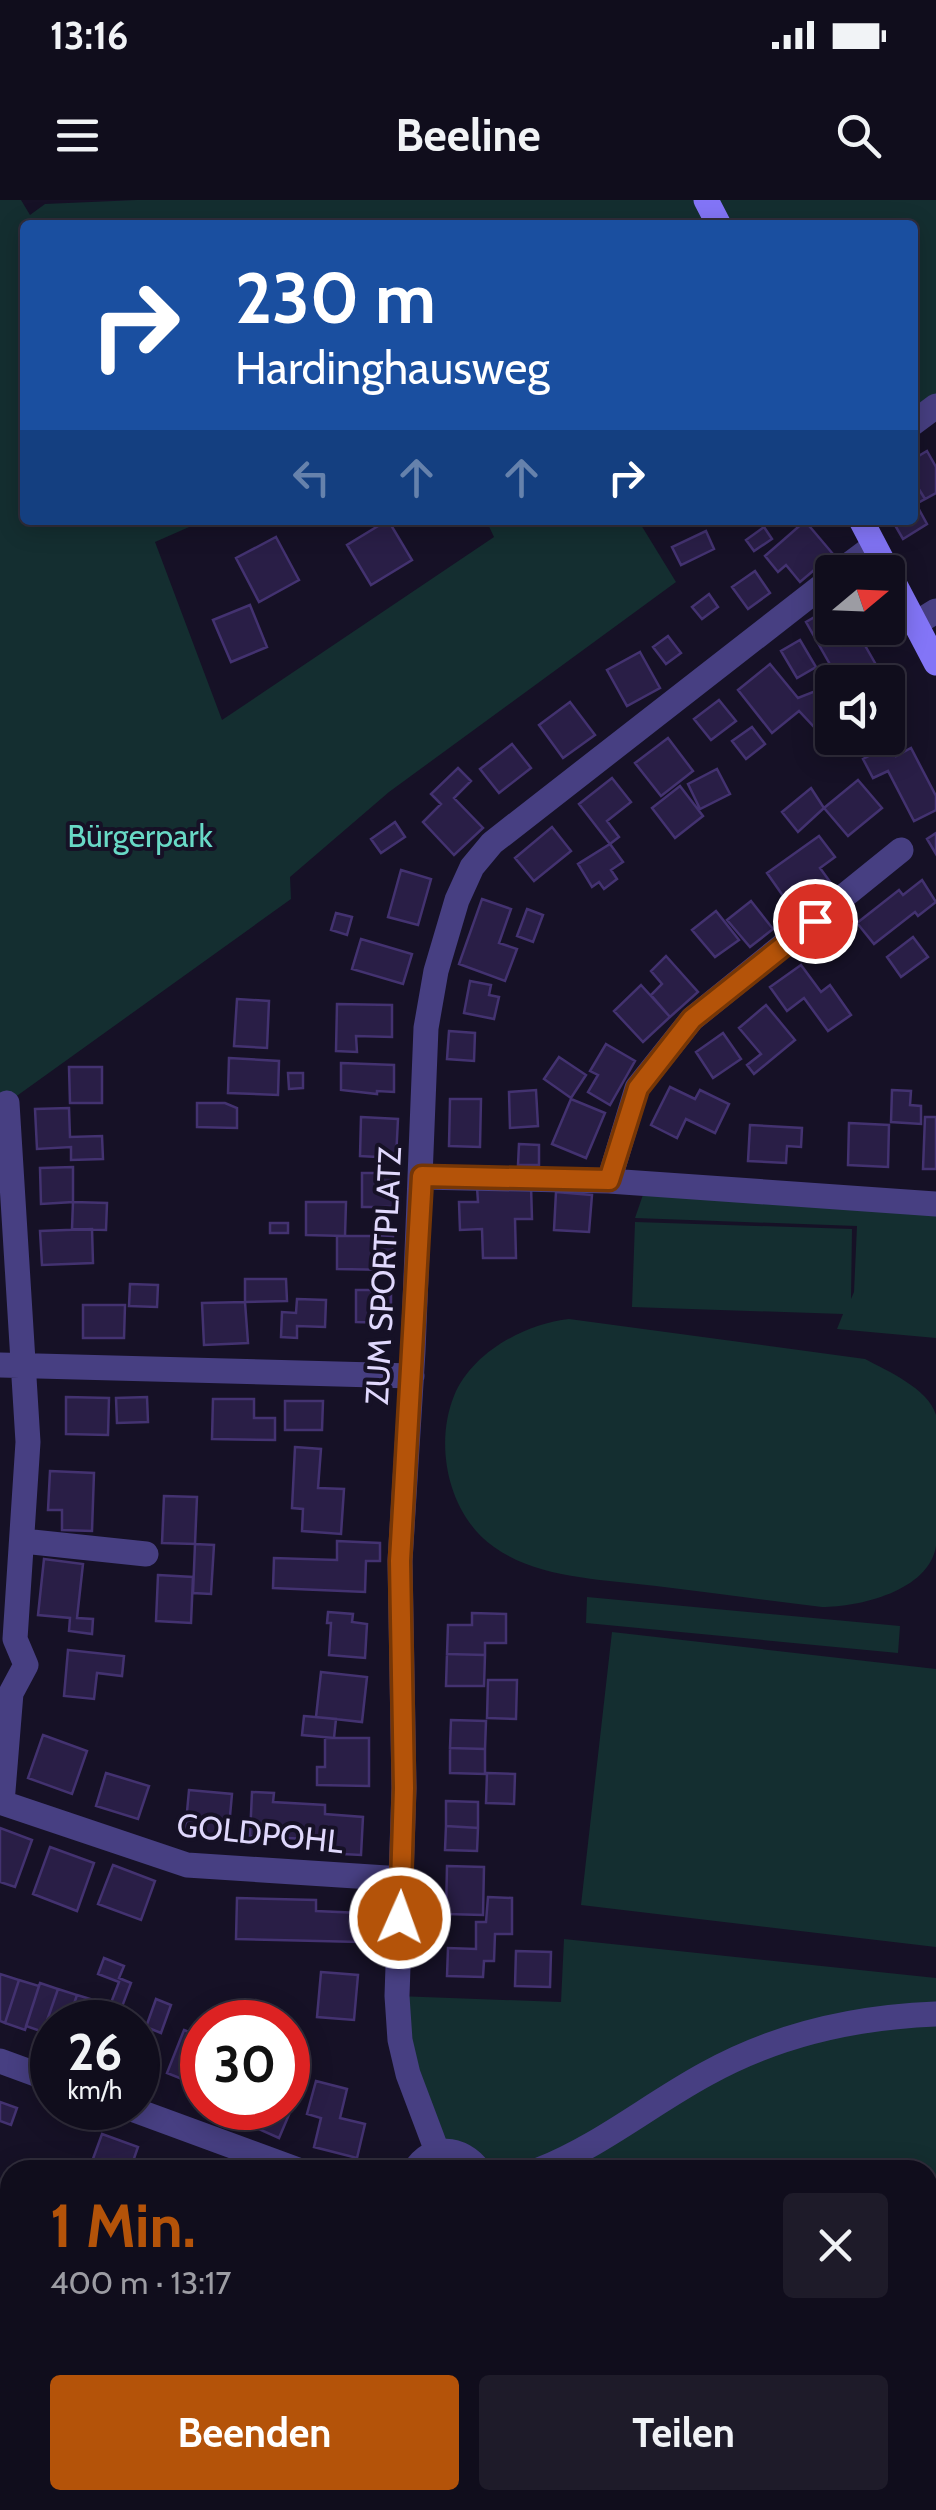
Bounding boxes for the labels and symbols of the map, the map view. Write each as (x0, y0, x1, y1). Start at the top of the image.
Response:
north arrow (815, 555, 905, 645)
park label: Bürgerpark (67, 816, 214, 855)
pin (773, 879, 858, 964)
street label: ZUM SPORTPLATZ (357, 1146, 409, 1406)
street label: GOLDPOHL (175, 1805, 345, 1861)
position arrow (348, 1866, 452, 1970)
speed limit sign: 30 (180, 2000, 310, 2130)

